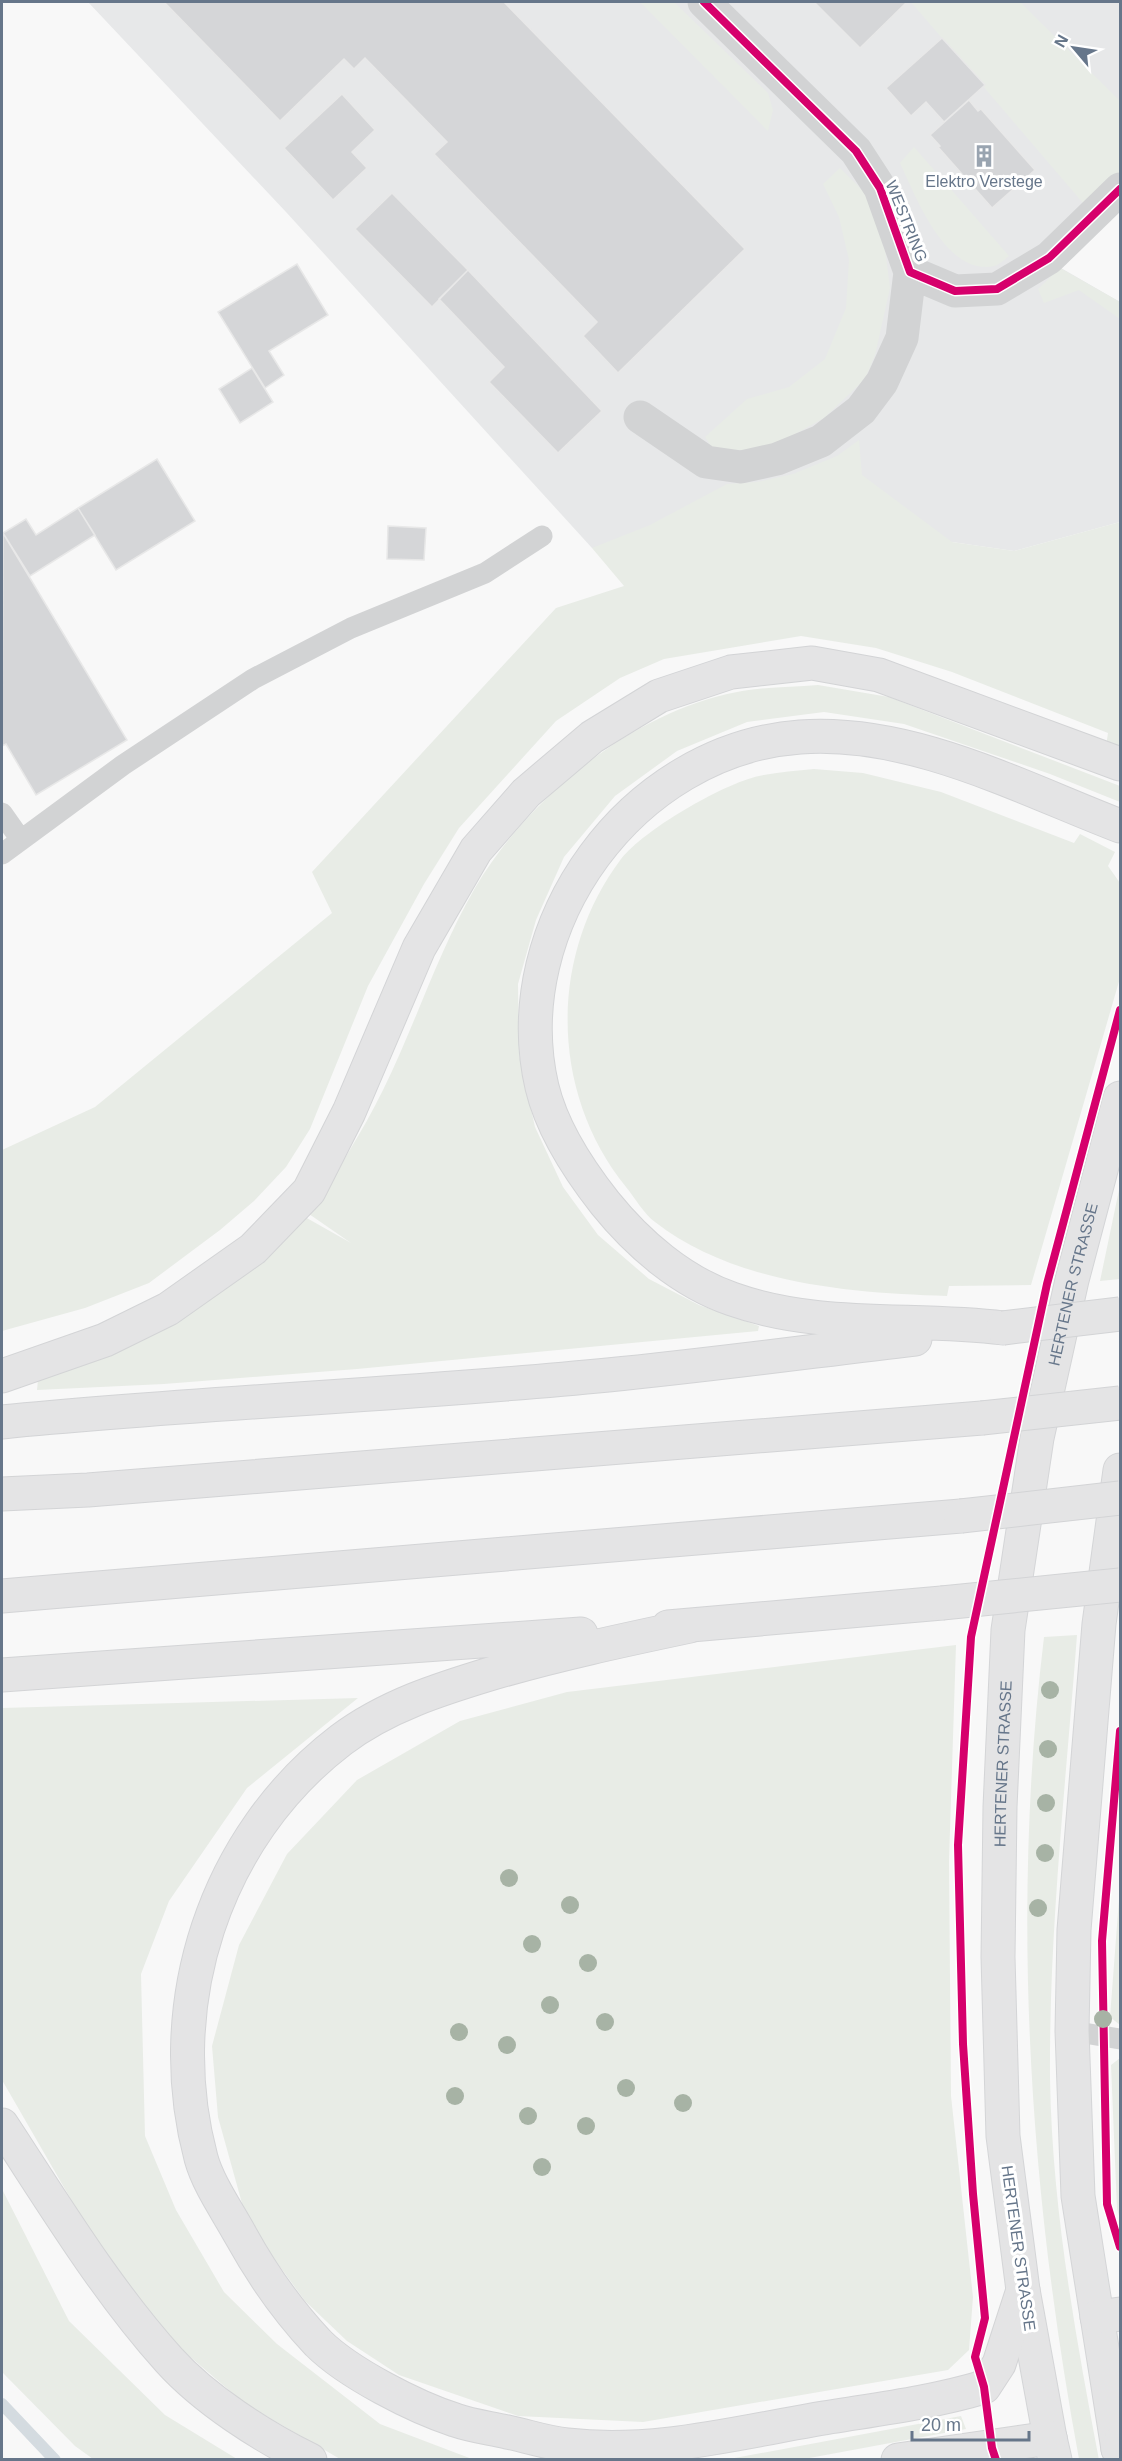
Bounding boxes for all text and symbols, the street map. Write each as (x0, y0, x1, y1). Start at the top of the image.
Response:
north arrow (1044, 18, 1104, 78)
text: N (1051, 32, 1072, 50)
building icon: Elektro Verstege (971, 143, 997, 169)
place label: Elektro Verstege (925, 173, 1043, 190)
street label: WESTRING (883, 178, 931, 264)
street label: HERTENER STRASSE (1045, 1201, 1101, 1367)
street label: HERTENER STRASSE (991, 1680, 1015, 1847)
street label: HERTENER STRASSE (998, 2164, 1039, 2332)
scale bar (912, 2404, 1029, 2442)
text: 20 m (921, 2415, 961, 2435)

